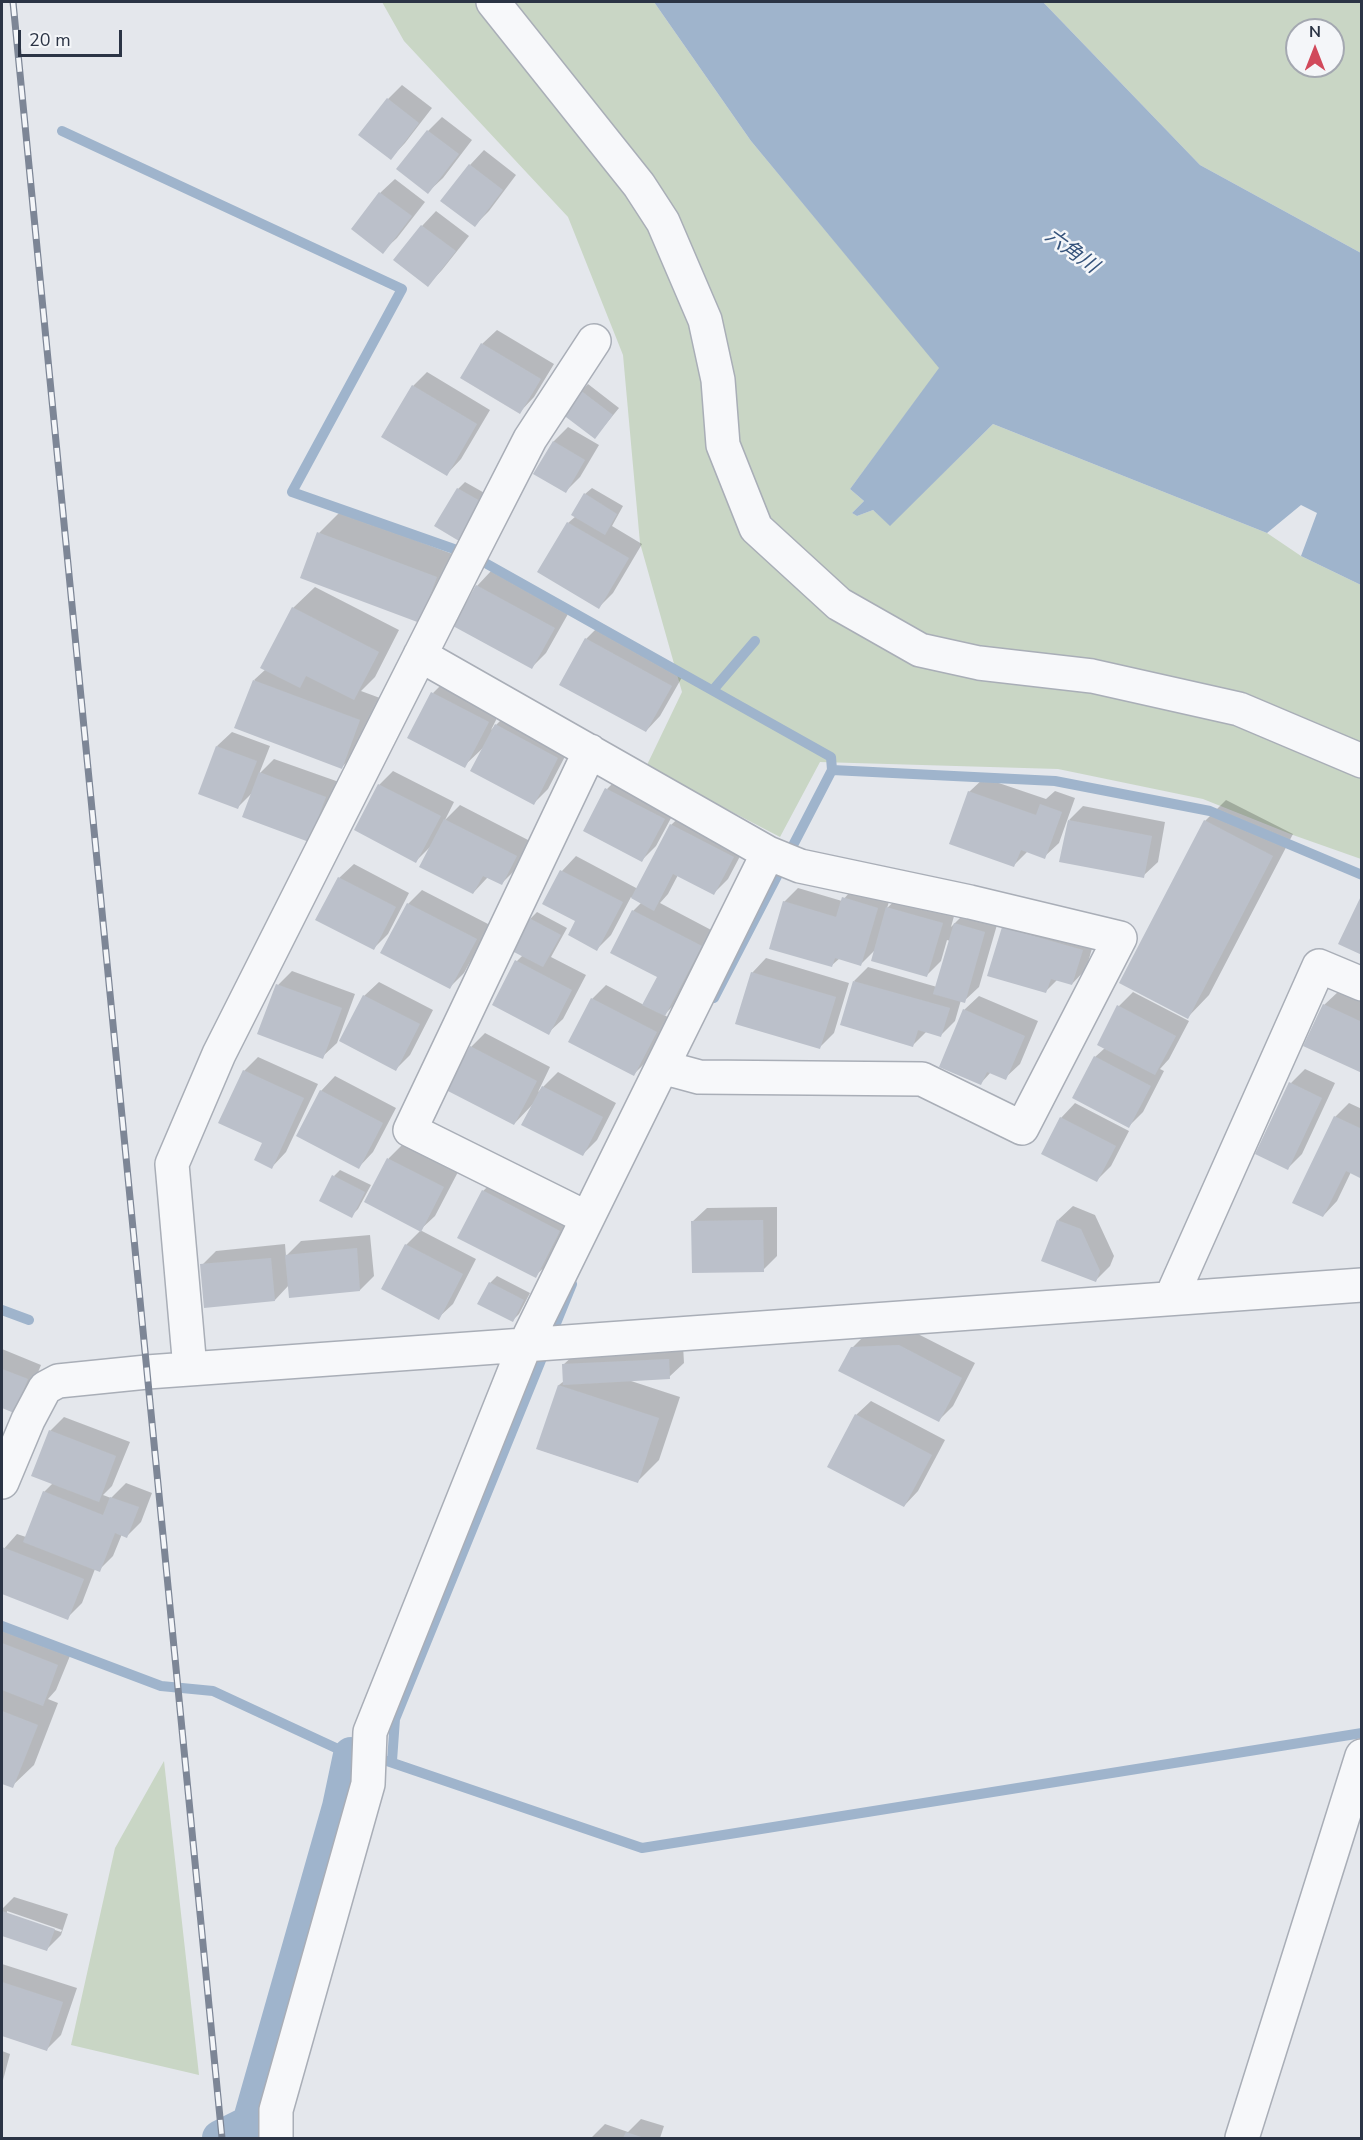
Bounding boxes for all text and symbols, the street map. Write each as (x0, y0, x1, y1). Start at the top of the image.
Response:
scale bar (21, 18, 124, 56)
north arrow (1285, 18, 1345, 78)
text: N (1309, 21, 1321, 43)
text: 20 m (29, 28, 71, 52)
water label: 六角川 (1040, 225, 1102, 279)

